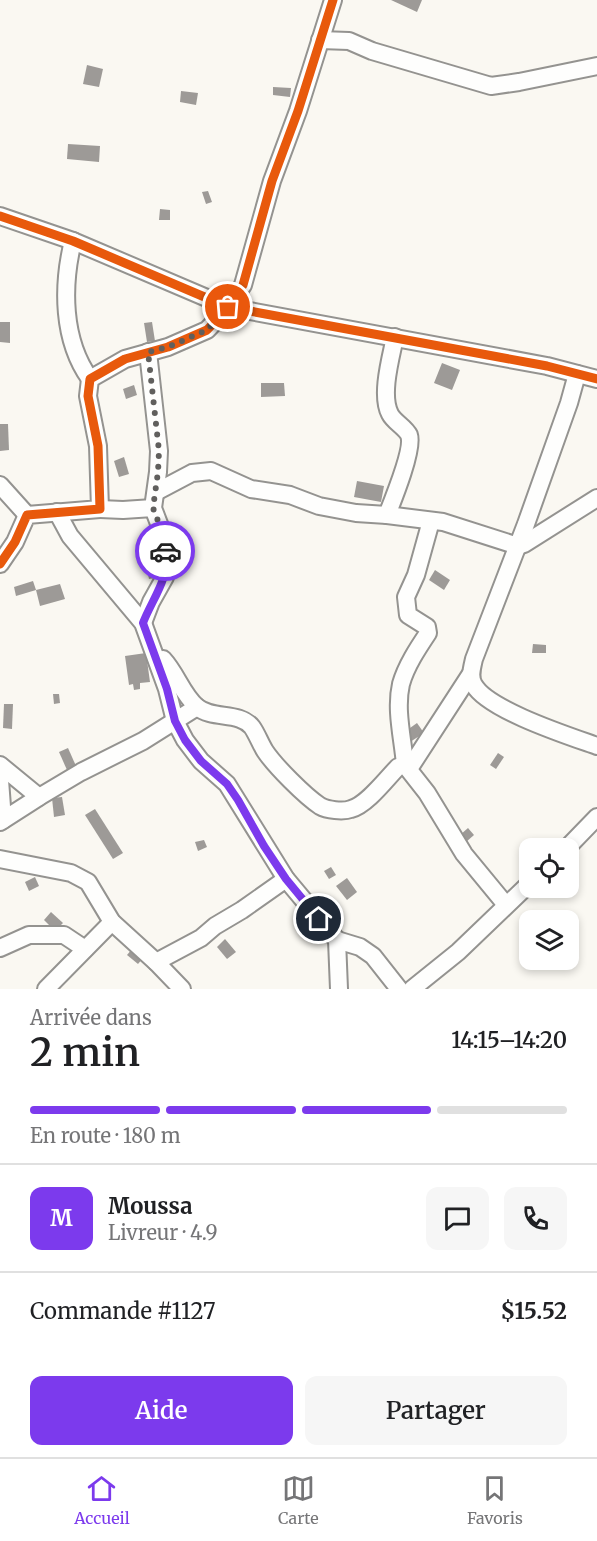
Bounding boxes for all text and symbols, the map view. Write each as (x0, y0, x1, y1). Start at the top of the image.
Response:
pin (202, 281, 253, 332)
icon: bag (211, 290, 244, 323)
courier (135, 521, 195, 581)
icon: car (149, 535, 182, 568)
map controls (519, 838, 579, 970)
button: locate (519, 838, 579, 898)
pin (293, 893, 344, 944)
icon: home (302, 902, 335, 935)
button: layers (519, 910, 579, 970)
text: Arrivée dans (30, 1005, 152, 1030)
text: 14:15–14:20 (451, 1026, 567, 1054)
text: 2 min (30, 1028, 140, 1077)
text: En route · 180 m (30, 1123, 181, 1148)
button: chat (426, 1187, 489, 1250)
button: phone (504, 1187, 567, 1250)
text: Moussa (108, 1192, 193, 1220)
text: M (50, 1204, 73, 1232)
text: Livreur · 4.9 (108, 1220, 218, 1245)
text: Commande #1127 (30, 1297, 215, 1325)
text: $15.52 (501, 1297, 567, 1325)
button: Aide (30, 1376, 293, 1445)
button: Partager (305, 1376, 567, 1445)
tab: Accueil (74, 1472, 130, 1528)
tab: Carte (278, 1472, 319, 1528)
tab: Favoris (467, 1472, 523, 1528)

